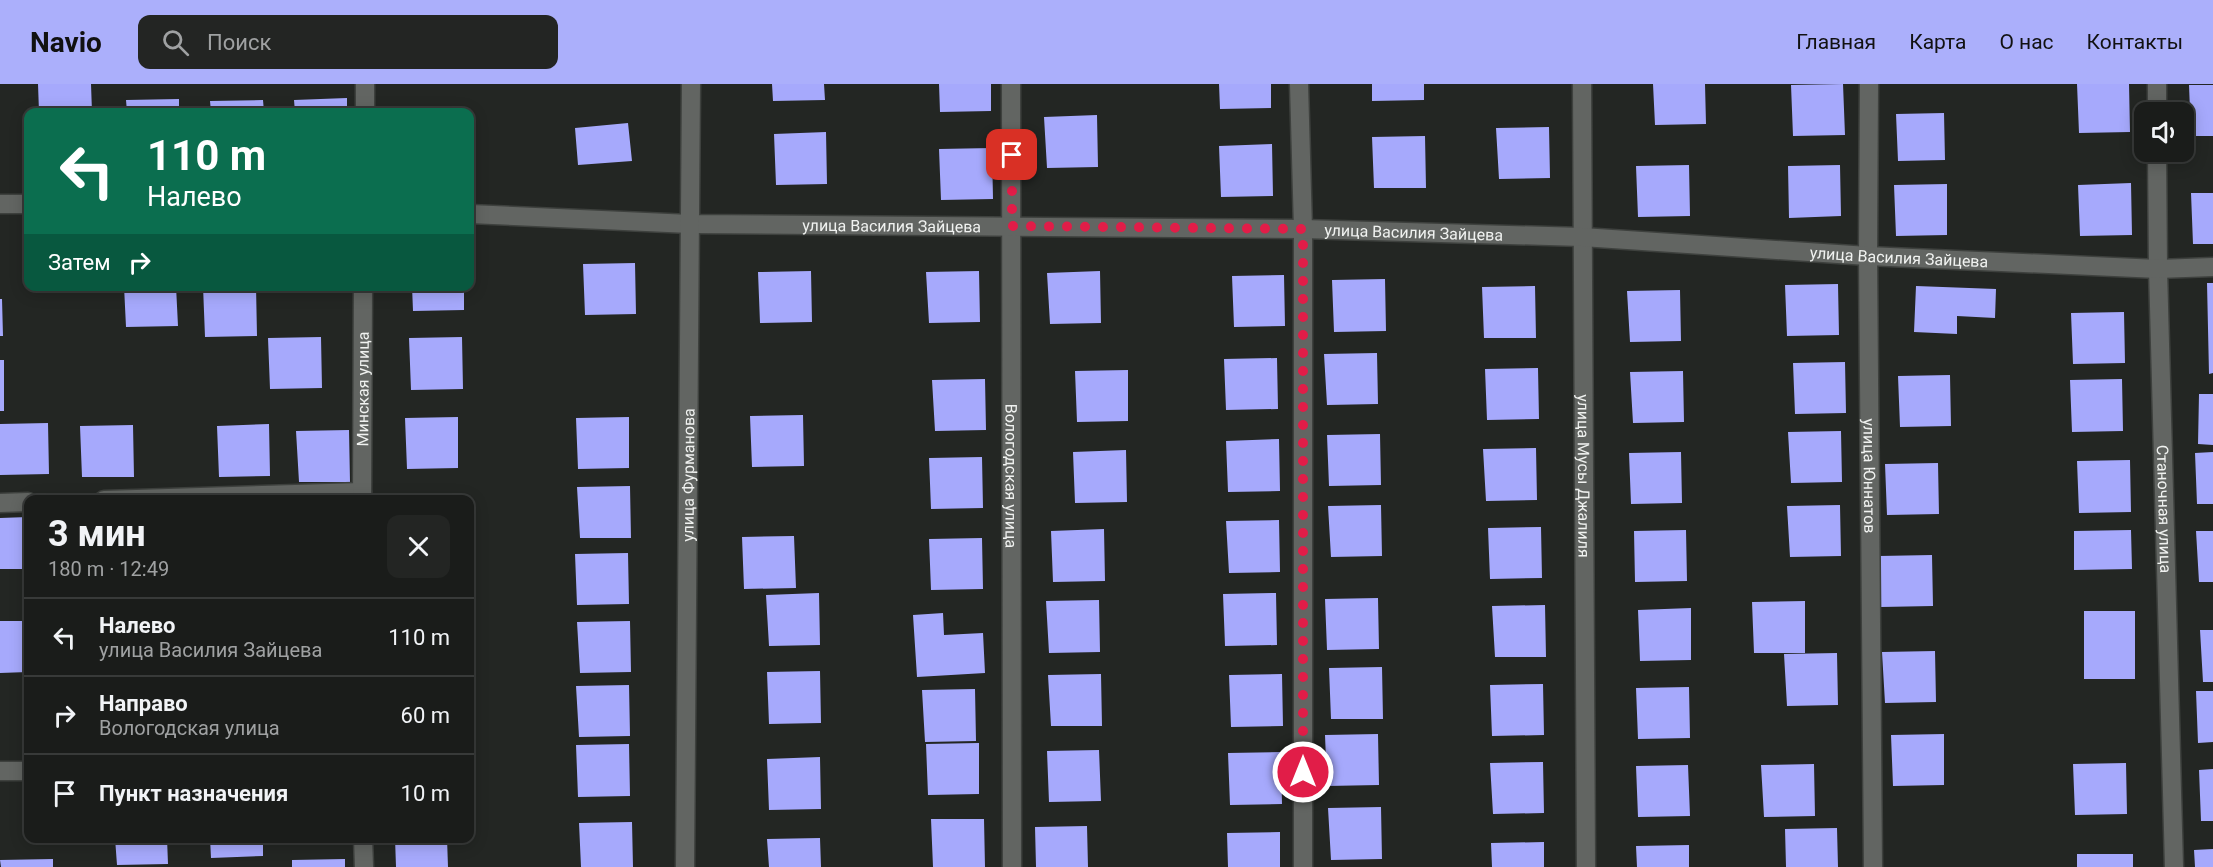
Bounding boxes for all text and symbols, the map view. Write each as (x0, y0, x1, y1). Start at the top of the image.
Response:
search box (138, 15, 558, 69)
text: Navio (30, 26, 102, 59)
icon: search (159, 26, 192, 59)
text: Поиск (207, 30, 271, 55)
text: Главная (1796, 30, 1876, 54)
text: Карта (1909, 30, 1966, 54)
text: О нас (1999, 30, 2054, 54)
text: Контакты (2087, 30, 2183, 54)
map controls (2134, 102, 2194, 162)
button: sound (2134, 102, 2194, 162)
pin (986, 129, 1037, 180)
text: 110 m (147, 131, 266, 180)
icon: left (48, 132, 126, 210)
icon: arrive (995, 138, 1028, 171)
text: Налево (147, 181, 242, 213)
street label: улица Василия Зайцева (802, 215, 981, 236)
street label: улица Василия Зайцева (1324, 220, 1503, 244)
street label: улица Василия Зайцева (1809, 243, 1989, 271)
icon: right (123, 246, 156, 279)
text: Затем (48, 250, 111, 275)
street label: Минская улица (353, 332, 372, 446)
street label: улица Мусы Джалиля (1574, 394, 1594, 558)
street label: Вологодская улица (1002, 404, 1021, 548)
street label: улица Фурманова (678, 408, 698, 542)
street label: улица Юннатов (1860, 418, 1880, 534)
street label: Станочная улица (2153, 444, 2176, 573)
text: 3 мин (48, 513, 146, 555)
button: close (387, 515, 450, 578)
text: 180 m · 12:49 (48, 557, 169, 581)
text: Налево (99, 613, 176, 638)
icon: left (48, 621, 81, 654)
text: 110 m (388, 625, 450, 650)
text: улица Василия Зайцева (99, 638, 322, 662)
text: Направо (99, 691, 188, 716)
icon: right (48, 699, 81, 732)
text: 60 m (401, 703, 450, 728)
text: Вологодская улица (99, 716, 280, 740)
position arrow (1271, 740, 1335, 804)
icon: arrive (48, 777, 81, 810)
text: Пункт назначения (99, 781, 288, 806)
text: 10 m (401, 781, 450, 806)

